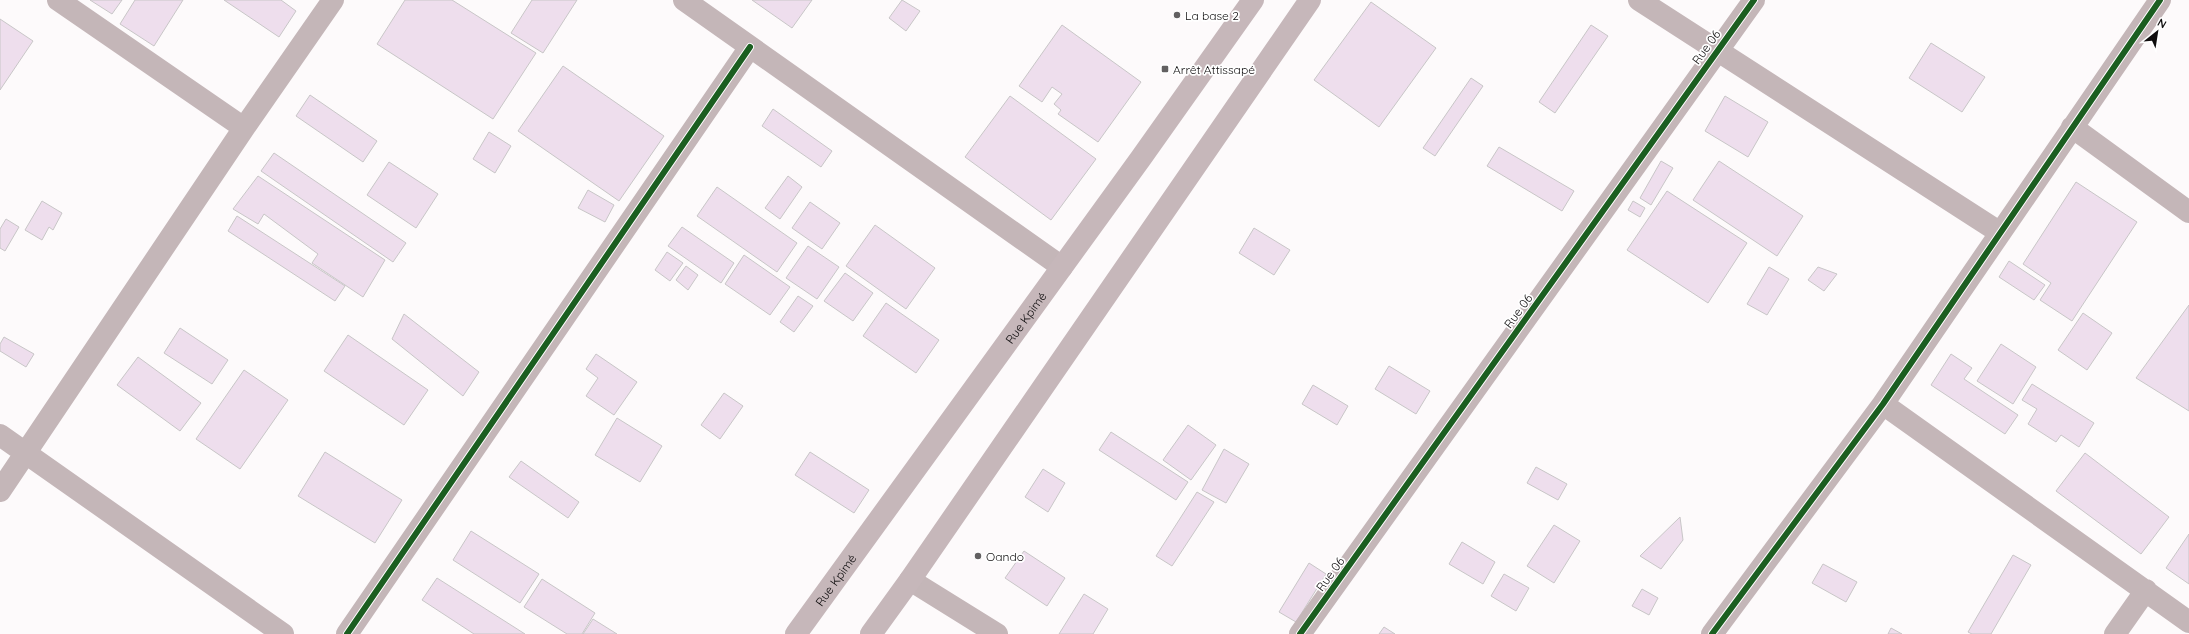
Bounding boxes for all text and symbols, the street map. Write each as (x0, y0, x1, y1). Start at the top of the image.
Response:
place label: La base 2 (1185, 8, 1239, 23)
marker: La base 2 (1172, 10, 1182, 20)
north arrow (2137, 12, 2177, 52)
text: N (2155, 15, 2169, 31)
street label: Rue 06 (1689, 27, 1724, 67)
place label: Arrêt Attissapé (1173, 62, 1255, 77)
marker: Arrêt Attissapé (1160, 64, 1170, 74)
street label: Rue Kpimé (1002, 288, 1049, 346)
street label: Rue 06 (1501, 291, 1536, 331)
place label: Oando (986, 549, 1024, 564)
street label: Rue Kpimé (812, 551, 859, 609)
marker: Oando (973, 551, 983, 561)
street label: Rue 06 (1313, 554, 1348, 594)

